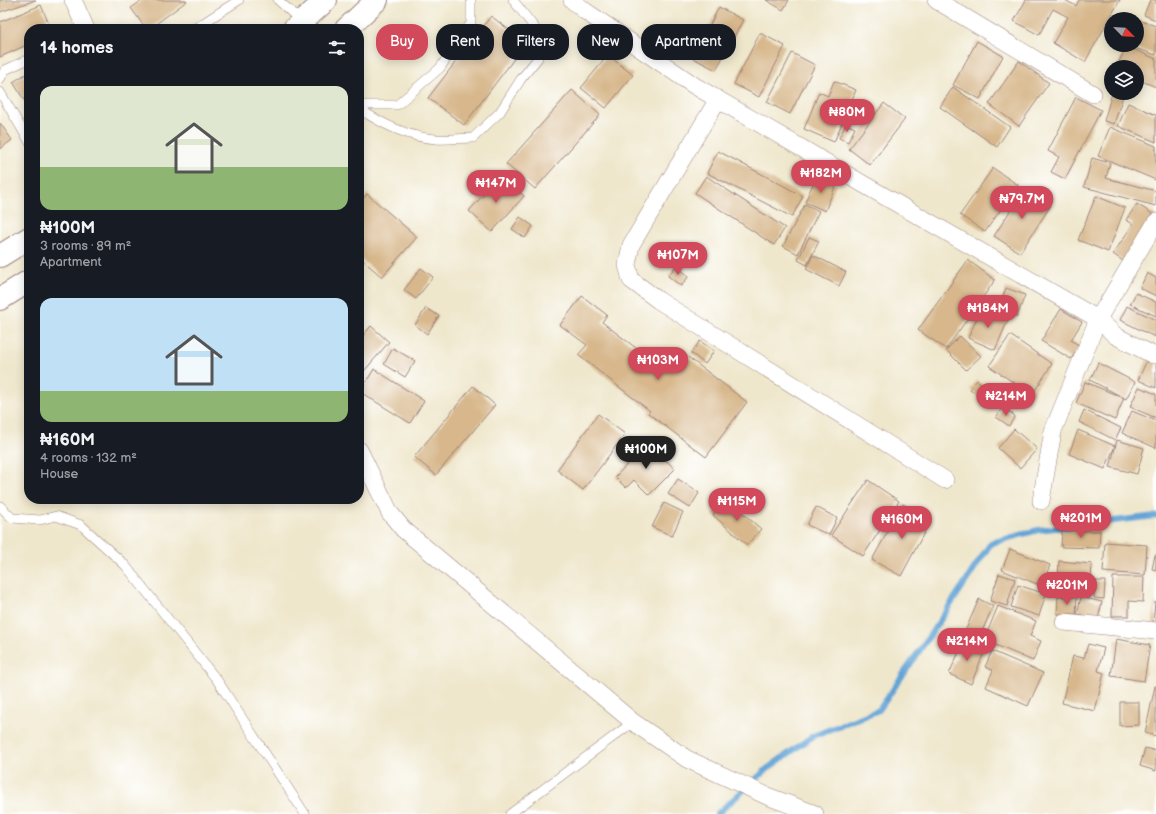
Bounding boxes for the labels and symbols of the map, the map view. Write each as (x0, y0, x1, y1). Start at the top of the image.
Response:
north arrow (1104, 12, 1144, 52)
pin: ₦80M (823, 99, 871, 133)
pin: ₦182M (793, 160, 849, 194)
pin: ₦147M (468, 170, 524, 204)
pin: ₦79.7M (989, 186, 1055, 220)
pin: ₦107M (650, 242, 706, 276)
pin: ₦184M (960, 295, 1016, 329)
pin: ₦103M (630, 347, 686, 381)
pin: ₦214M (978, 383, 1034, 417)
pin: ₦100M (618, 436, 674, 470)
pin: ₦115M (709, 488, 765, 522)
pin: ₦201M (1053, 505, 1109, 539)
pin: ₦160M (874, 506, 930, 540)
pin: ₦201M (1039, 572, 1095, 606)
pin: ₦214M (939, 628, 995, 662)

